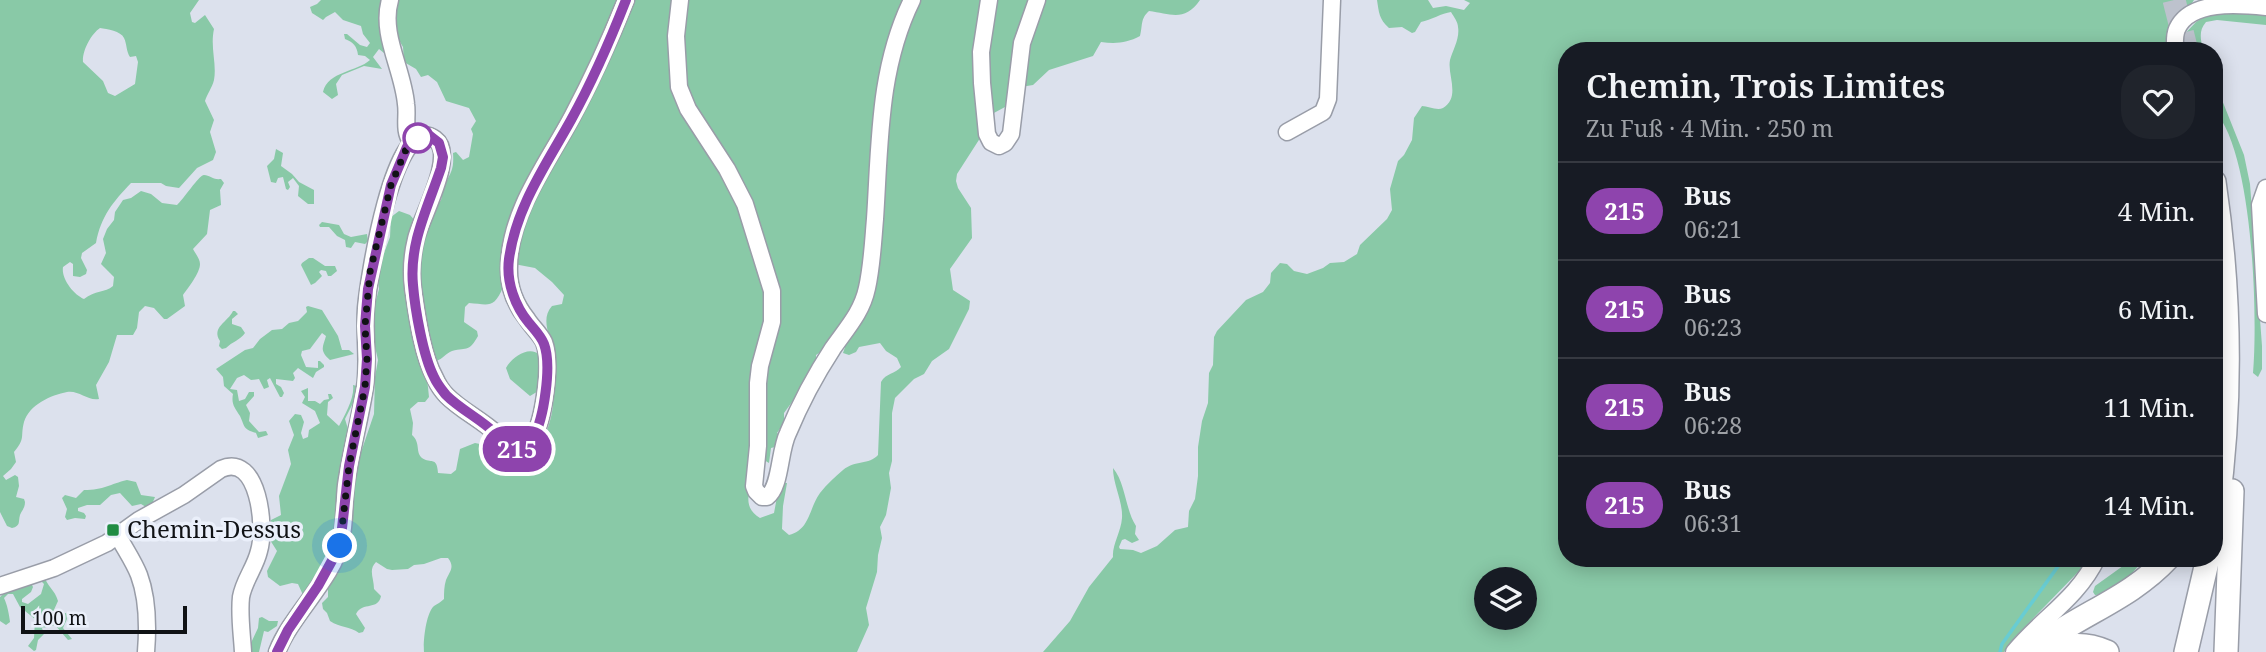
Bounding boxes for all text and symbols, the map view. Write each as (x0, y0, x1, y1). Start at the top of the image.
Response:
text: Chemin, Trois Limites (1586, 63, 1945, 108)
button: heart (2121, 65, 2195, 139)
text: Zu Fuß · 4 Min. · 250 m (1586, 112, 1833, 144)
unlabelled marker (403, 123, 433, 153)
text: Bus (1684, 177, 1731, 213)
text: 4 Min. (2118, 193, 2195, 229)
text: 215 (1604, 194, 1645, 227)
text: 06:21 (1684, 213, 1742, 245)
text: Bus (1684, 275, 1731, 311)
text: 6 Min. (2118, 291, 2195, 327)
text: 215 (1604, 292, 1645, 325)
text: 06:23 (1684, 311, 1742, 343)
text: Bus (1684, 373, 1731, 409)
text: 11 Min. (2103, 389, 2195, 425)
text: 215 (1604, 390, 1645, 423)
text: 06:28 (1684, 409, 1742, 441)
line badge: 215 (477, 426, 557, 472)
text: 215 (497, 432, 537, 465)
text: Bus (1684, 471, 1731, 507)
text: 14 Min. (2103, 487, 2195, 523)
text: 215 (1604, 488, 1645, 521)
text: 06:31 (1684, 507, 1742, 539)
place label: Chemin-Dessus (127, 512, 301, 545)
marker: Chemin-Dessus (105, 522, 121, 538)
your location (322, 528, 357, 563)
map controls (1474, 567, 1537, 630)
button: layers (1474, 567, 1537, 630)
scale bar (21, 603, 187, 635)
text: 100 m (32, 605, 87, 631)

